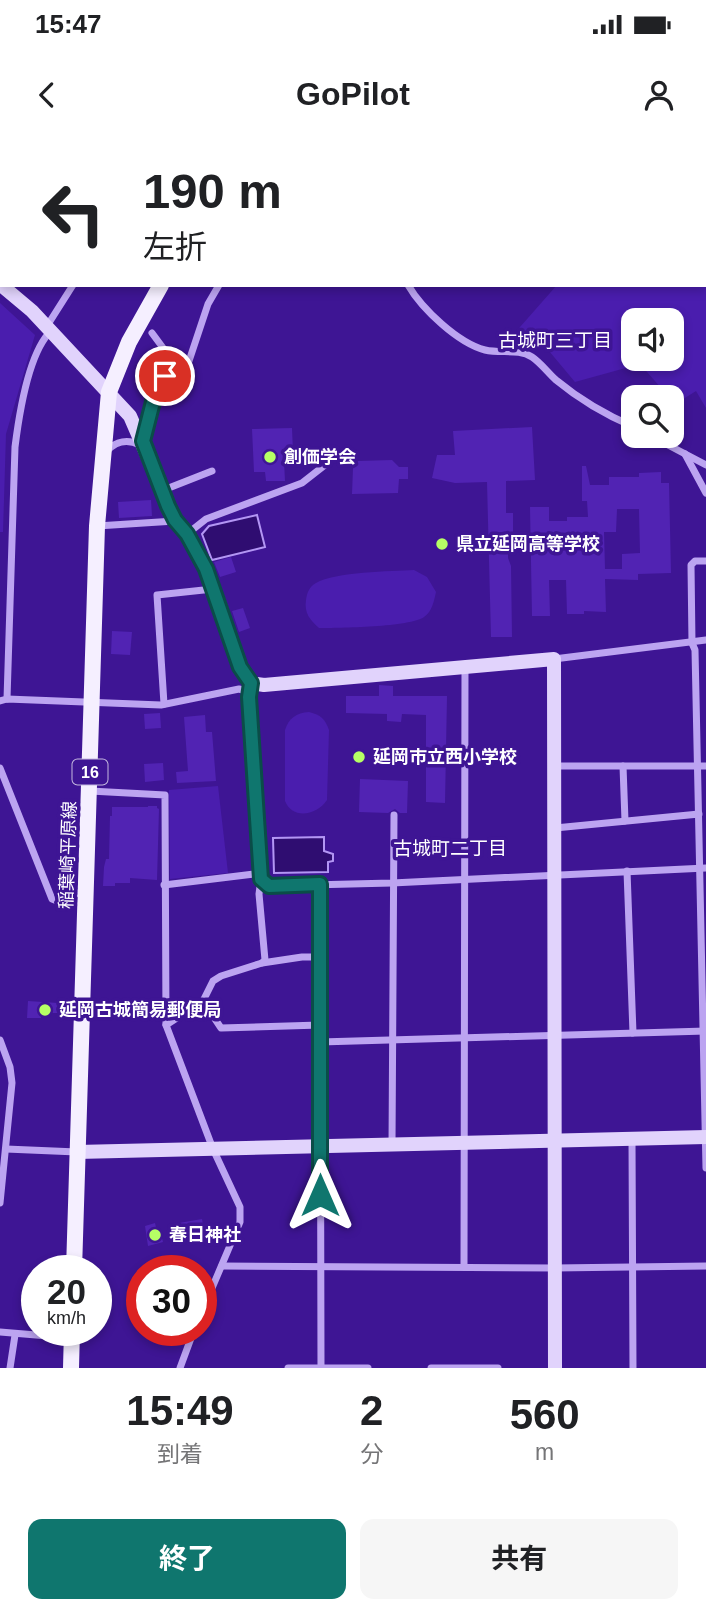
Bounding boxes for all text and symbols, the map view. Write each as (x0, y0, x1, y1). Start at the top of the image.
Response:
text: 15:47 (35, 9, 102, 39)
icon: back (28, 76, 66, 114)
text: GoPilot (296, 76, 410, 112)
icon: person (640, 76, 678, 114)
text: 190 m (143, 164, 282, 218)
icon: left (28, 168, 119, 259)
text: 左折 (143, 229, 207, 265)
map controls (621, 308, 684, 448)
button: sound (621, 308, 684, 371)
district label: 古城町三丁目 (498, 330, 612, 351)
pin (135, 346, 195, 406)
icon: arrive (146, 357, 184, 395)
button: search (621, 385, 684, 448)
place label: 創価学会 (284, 447, 356, 467)
marker: 創価学会 (262, 449, 278, 465)
place label: 県立延岡高等学校 (456, 534, 600, 554)
marker: 県立延岡高等学校 (434, 536, 450, 552)
place label: 延岡市立西小学校 (373, 747, 517, 767)
marker: 延岡市立西小学校 (351, 749, 367, 765)
road number: 16 (72, 760, 108, 785)
street label: 稲葉崎平原線 (56, 801, 80, 909)
district label: 古城町二丁目 (393, 838, 507, 859)
place label: 延岡古城簡易郵便局 (59, 1000, 221, 1020)
marker: 延岡古城簡易郵便局 (37, 1002, 53, 1018)
position arrow (283, 1158, 357, 1232)
place label: 春日神社 (169, 1225, 241, 1245)
marker: 春日神社 (147, 1227, 163, 1243)
speed limit sign: 30 (126, 1255, 217, 1346)
text: 20 (47, 1272, 86, 1311)
text: km/h (47, 1308, 86, 1328)
text: 15:49 (126, 1387, 234, 1434)
text: 2 (360, 1387, 383, 1434)
text: 560 (510, 1391, 580, 1438)
text: m (535, 1439, 554, 1465)
text: 到着 (157, 1441, 203, 1467)
text: 分 (360, 1441, 383, 1467)
button: 終了 (28, 1519, 346, 1599)
button: 共有 (360, 1519, 678, 1599)

